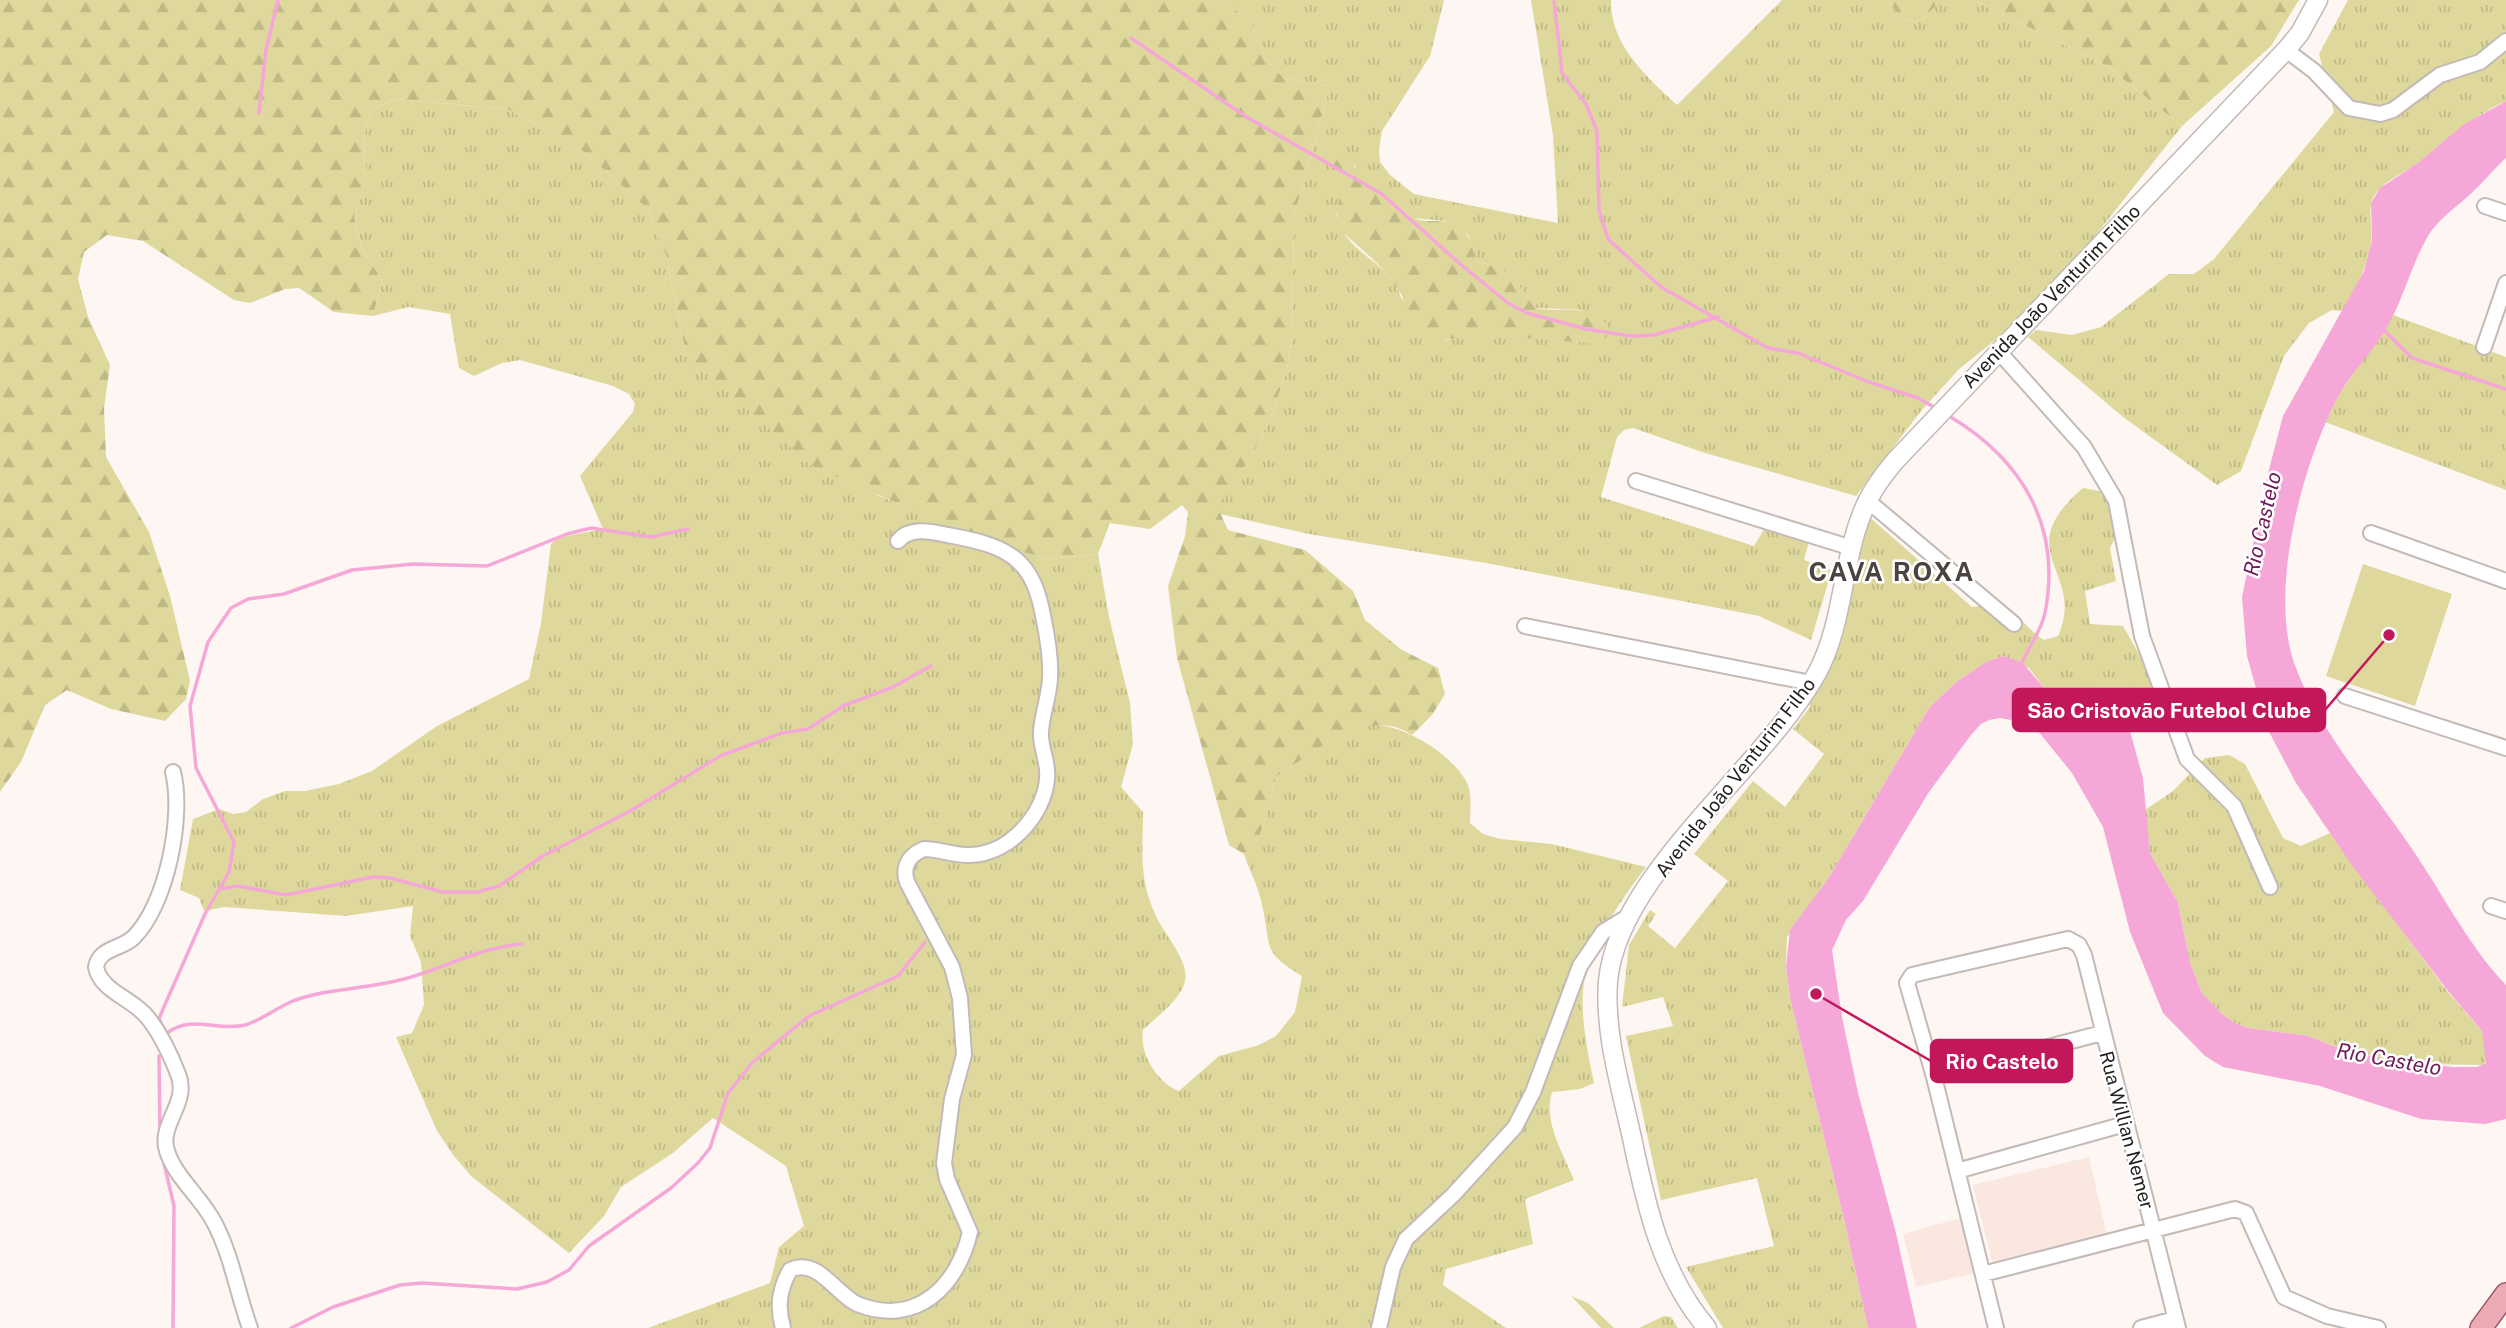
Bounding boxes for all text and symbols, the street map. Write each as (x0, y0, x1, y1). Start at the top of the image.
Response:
street label: Avenida João Venturim Filho (1958, 200, 2144, 392)
water label: Rio Castelo (2238, 470, 2286, 578)
district label: CAVA ROXA (1808, 556, 1976, 587)
street label: Avenida João Venturim Filho (1650, 673, 1820, 881)
callout: São Cristovão Futebol Clube (2013, 689, 2325, 731)
text: São Cristovão Futebol Clube (2027, 698, 2311, 723)
water label: Rio Castelo (2335, 1037, 2443, 1081)
callout: Rio Castelo (1931, 1040, 2072, 1082)
street label: Rua Willian Nemer (2095, 1048, 2159, 1212)
text: Rio Castelo (1945, 1049, 2059, 1074)

